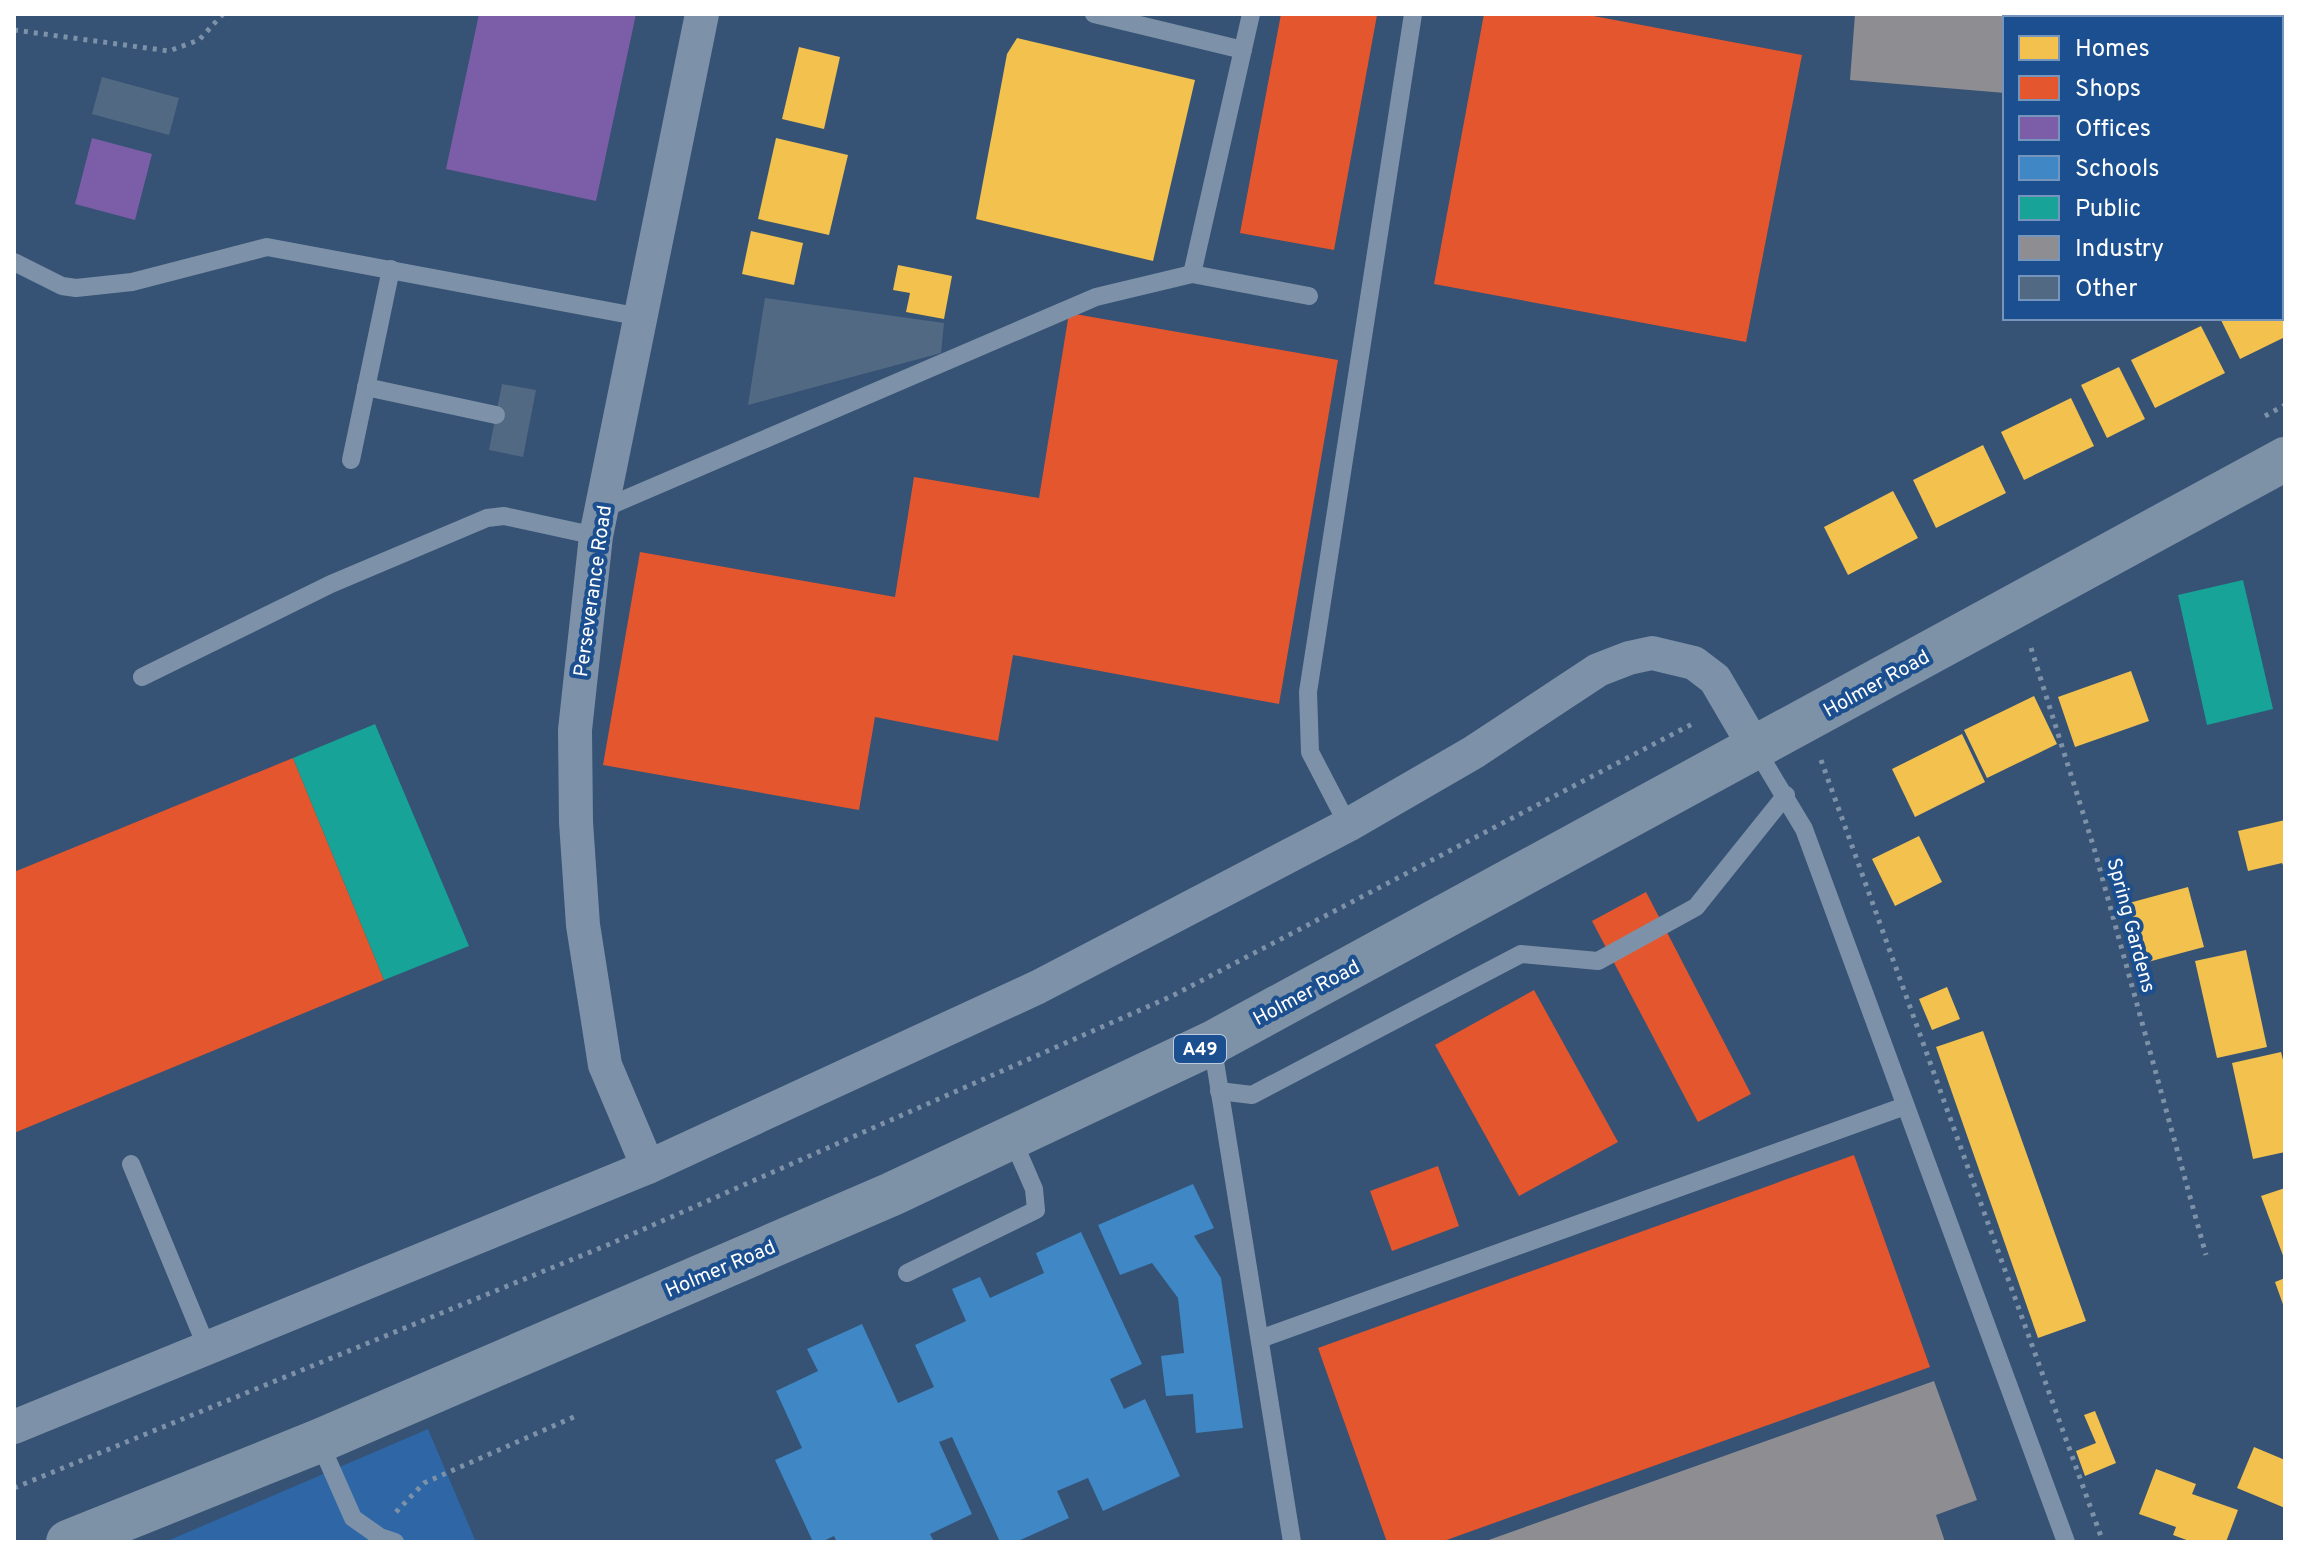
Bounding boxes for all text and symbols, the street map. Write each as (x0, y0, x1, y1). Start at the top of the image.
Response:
legend (2003, 16, 2283, 320)
text: Homes (2075, 35, 2150, 65)
text: Shops (2075, 75, 2141, 105)
text: Offices (2075, 115, 2151, 145)
text: Schools (2075, 155, 2160, 185)
text: Public (2075, 195, 2141, 225)
text: Industry (2075, 235, 2164, 265)
text: Other (2075, 275, 2137, 305)
street label: Perseverance Road (569, 504, 619, 679)
street label: Holmer Road (1819, 645, 1935, 725)
street label: Spring Gardens (2100, 855, 2160, 996)
street label: Holmer Road (1249, 955, 1365, 1033)
road number: A49 (1174, 1035, 1226, 1063)
street label: Holmer Road (662, 1235, 780, 1305)

